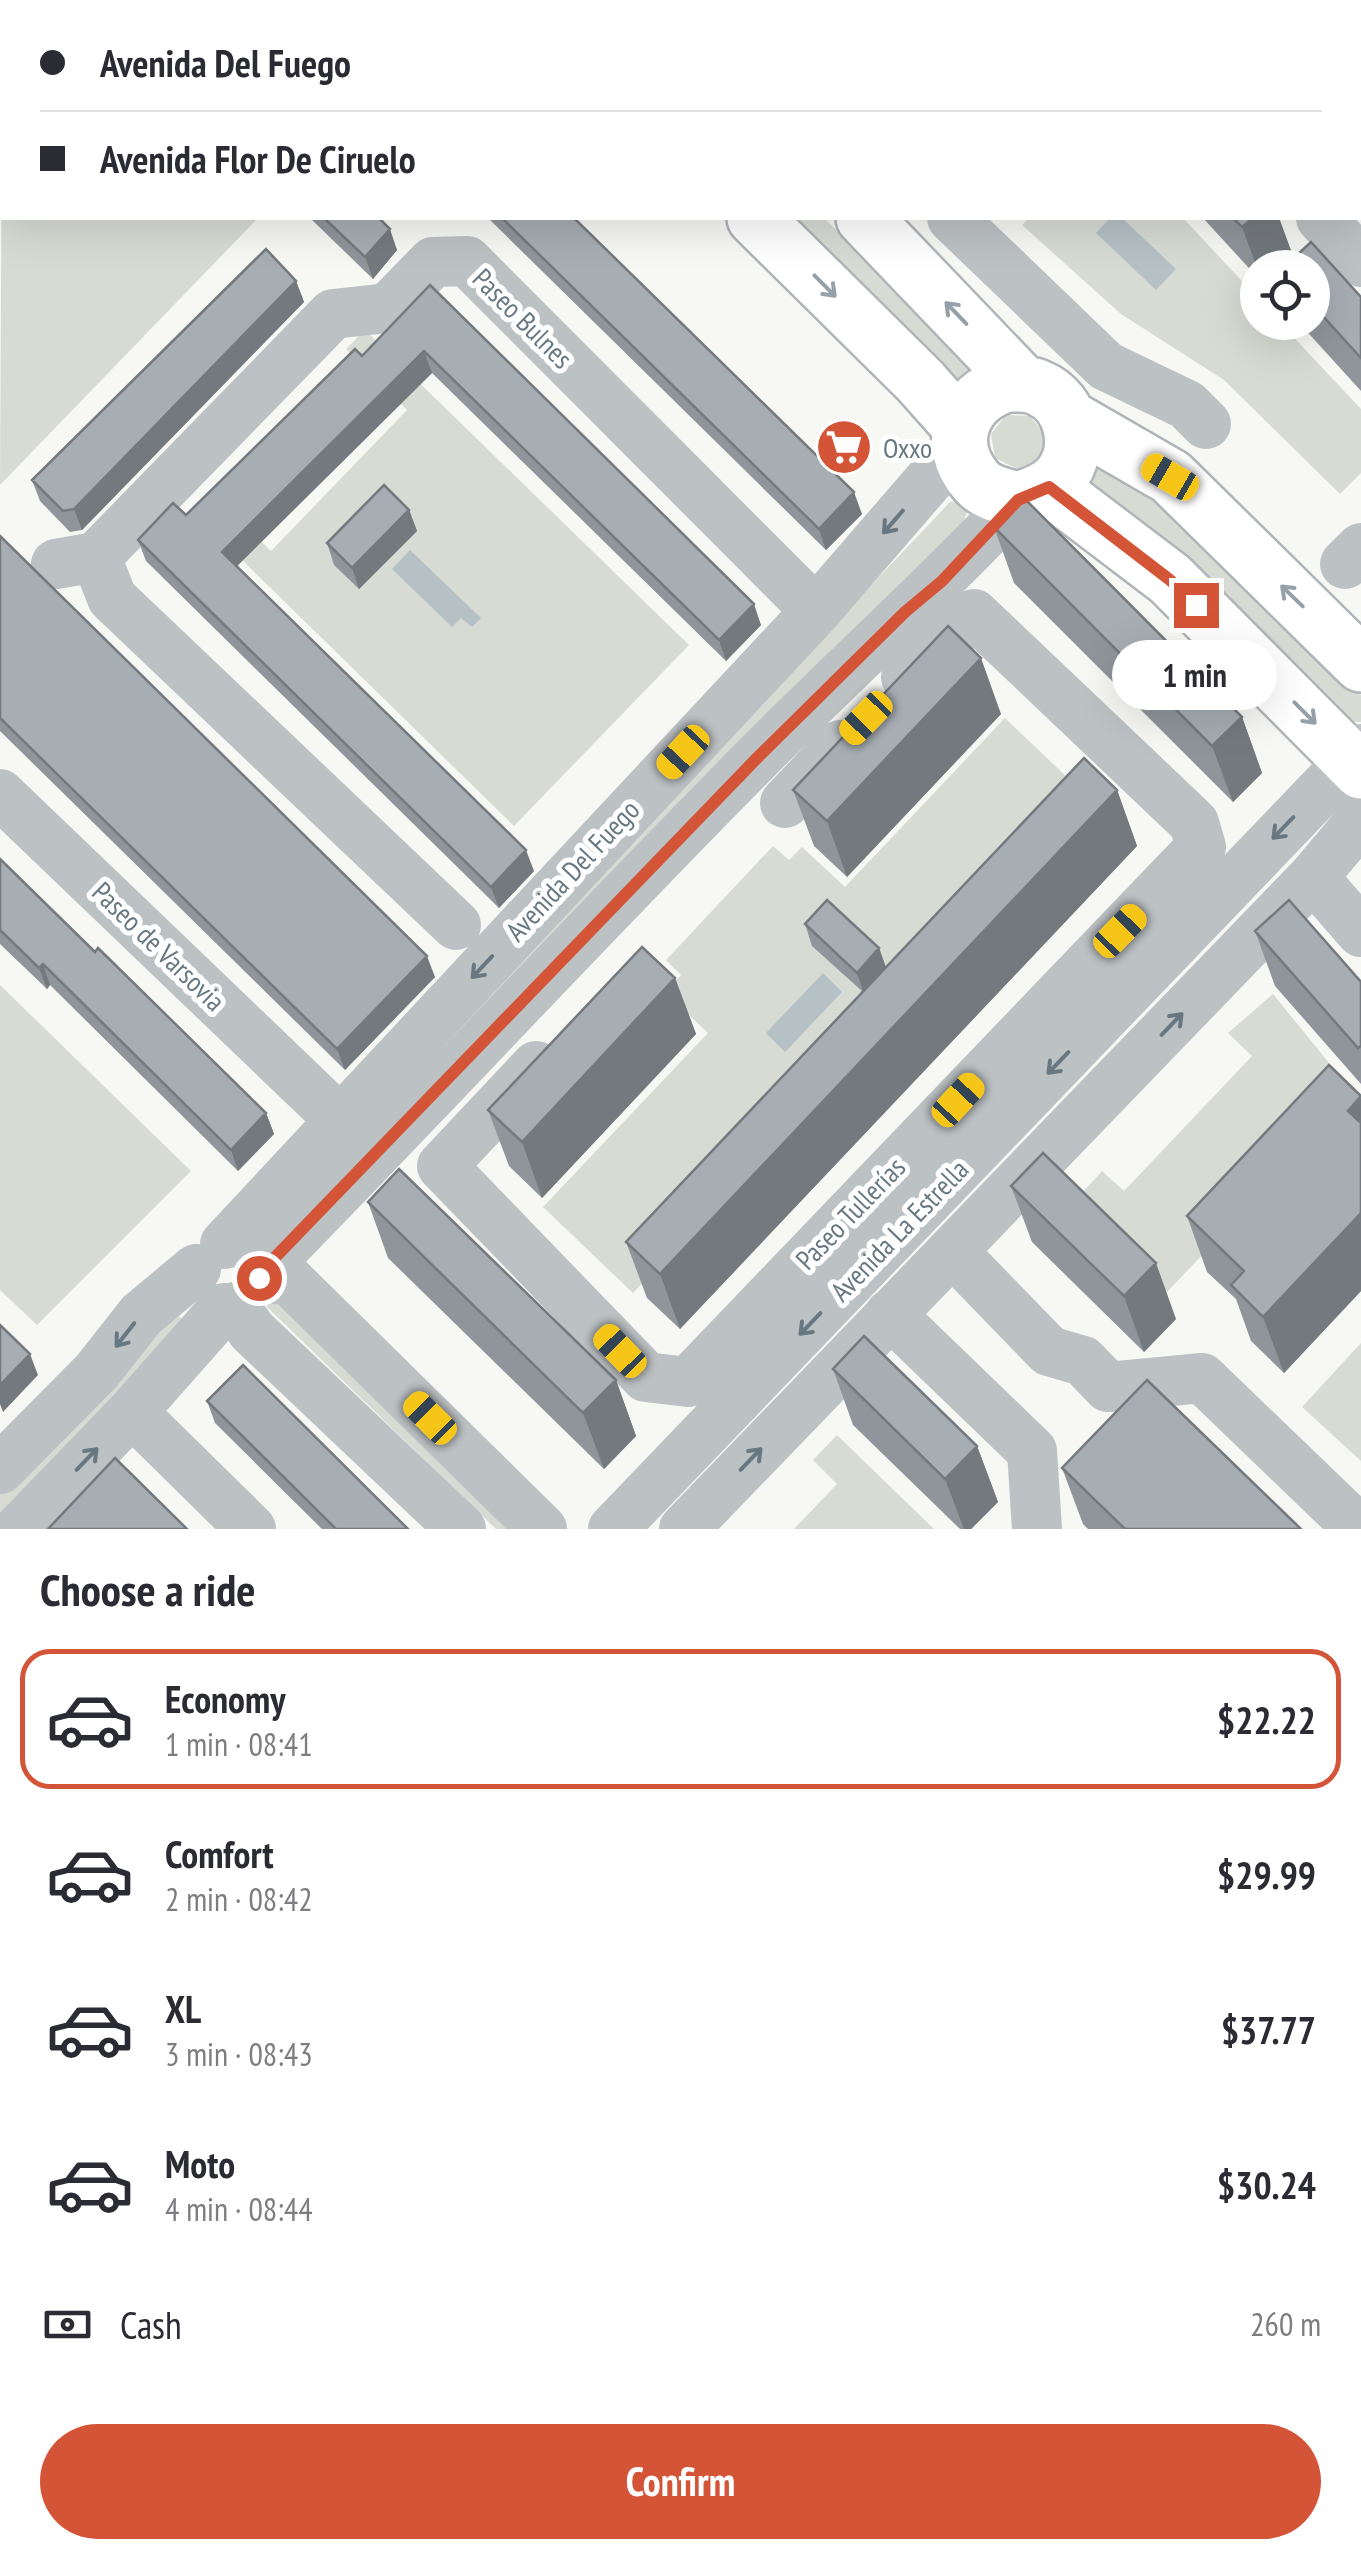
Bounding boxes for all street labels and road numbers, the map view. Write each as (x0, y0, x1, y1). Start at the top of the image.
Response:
street label: Paseo Bulnes (465, 260, 581, 376)
street label: Avenida Del Fuego (497, 791, 647, 949)
street label: Paseo de Varsovia (85, 873, 233, 1019)
street label: Paseo Tullerías (787, 1149, 913, 1277)
street label: Avenida La Estrella (822, 1151, 976, 1309)

